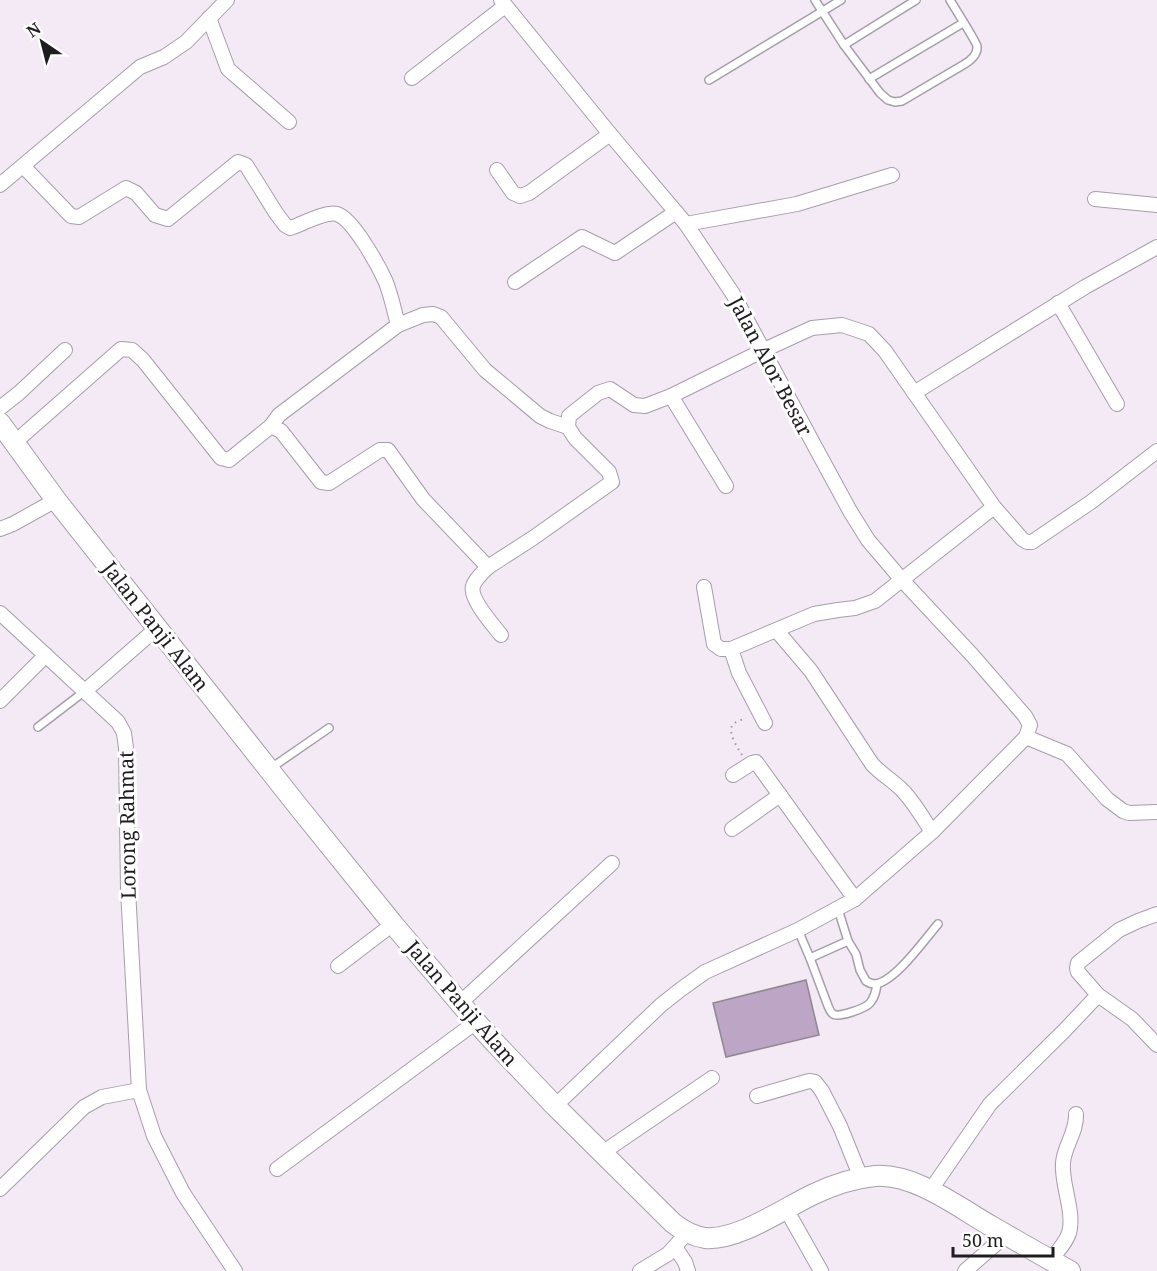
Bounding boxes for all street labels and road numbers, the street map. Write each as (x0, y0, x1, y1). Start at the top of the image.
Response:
street label: Jalan Alor Besar (722, 291, 819, 441)
street label: Jalan Panji Alam (96, 555, 215, 697)
street label: Lorong Rahmat (112, 751, 142, 899)
street label: Jalan Panji Alam (399, 934, 524, 1072)

